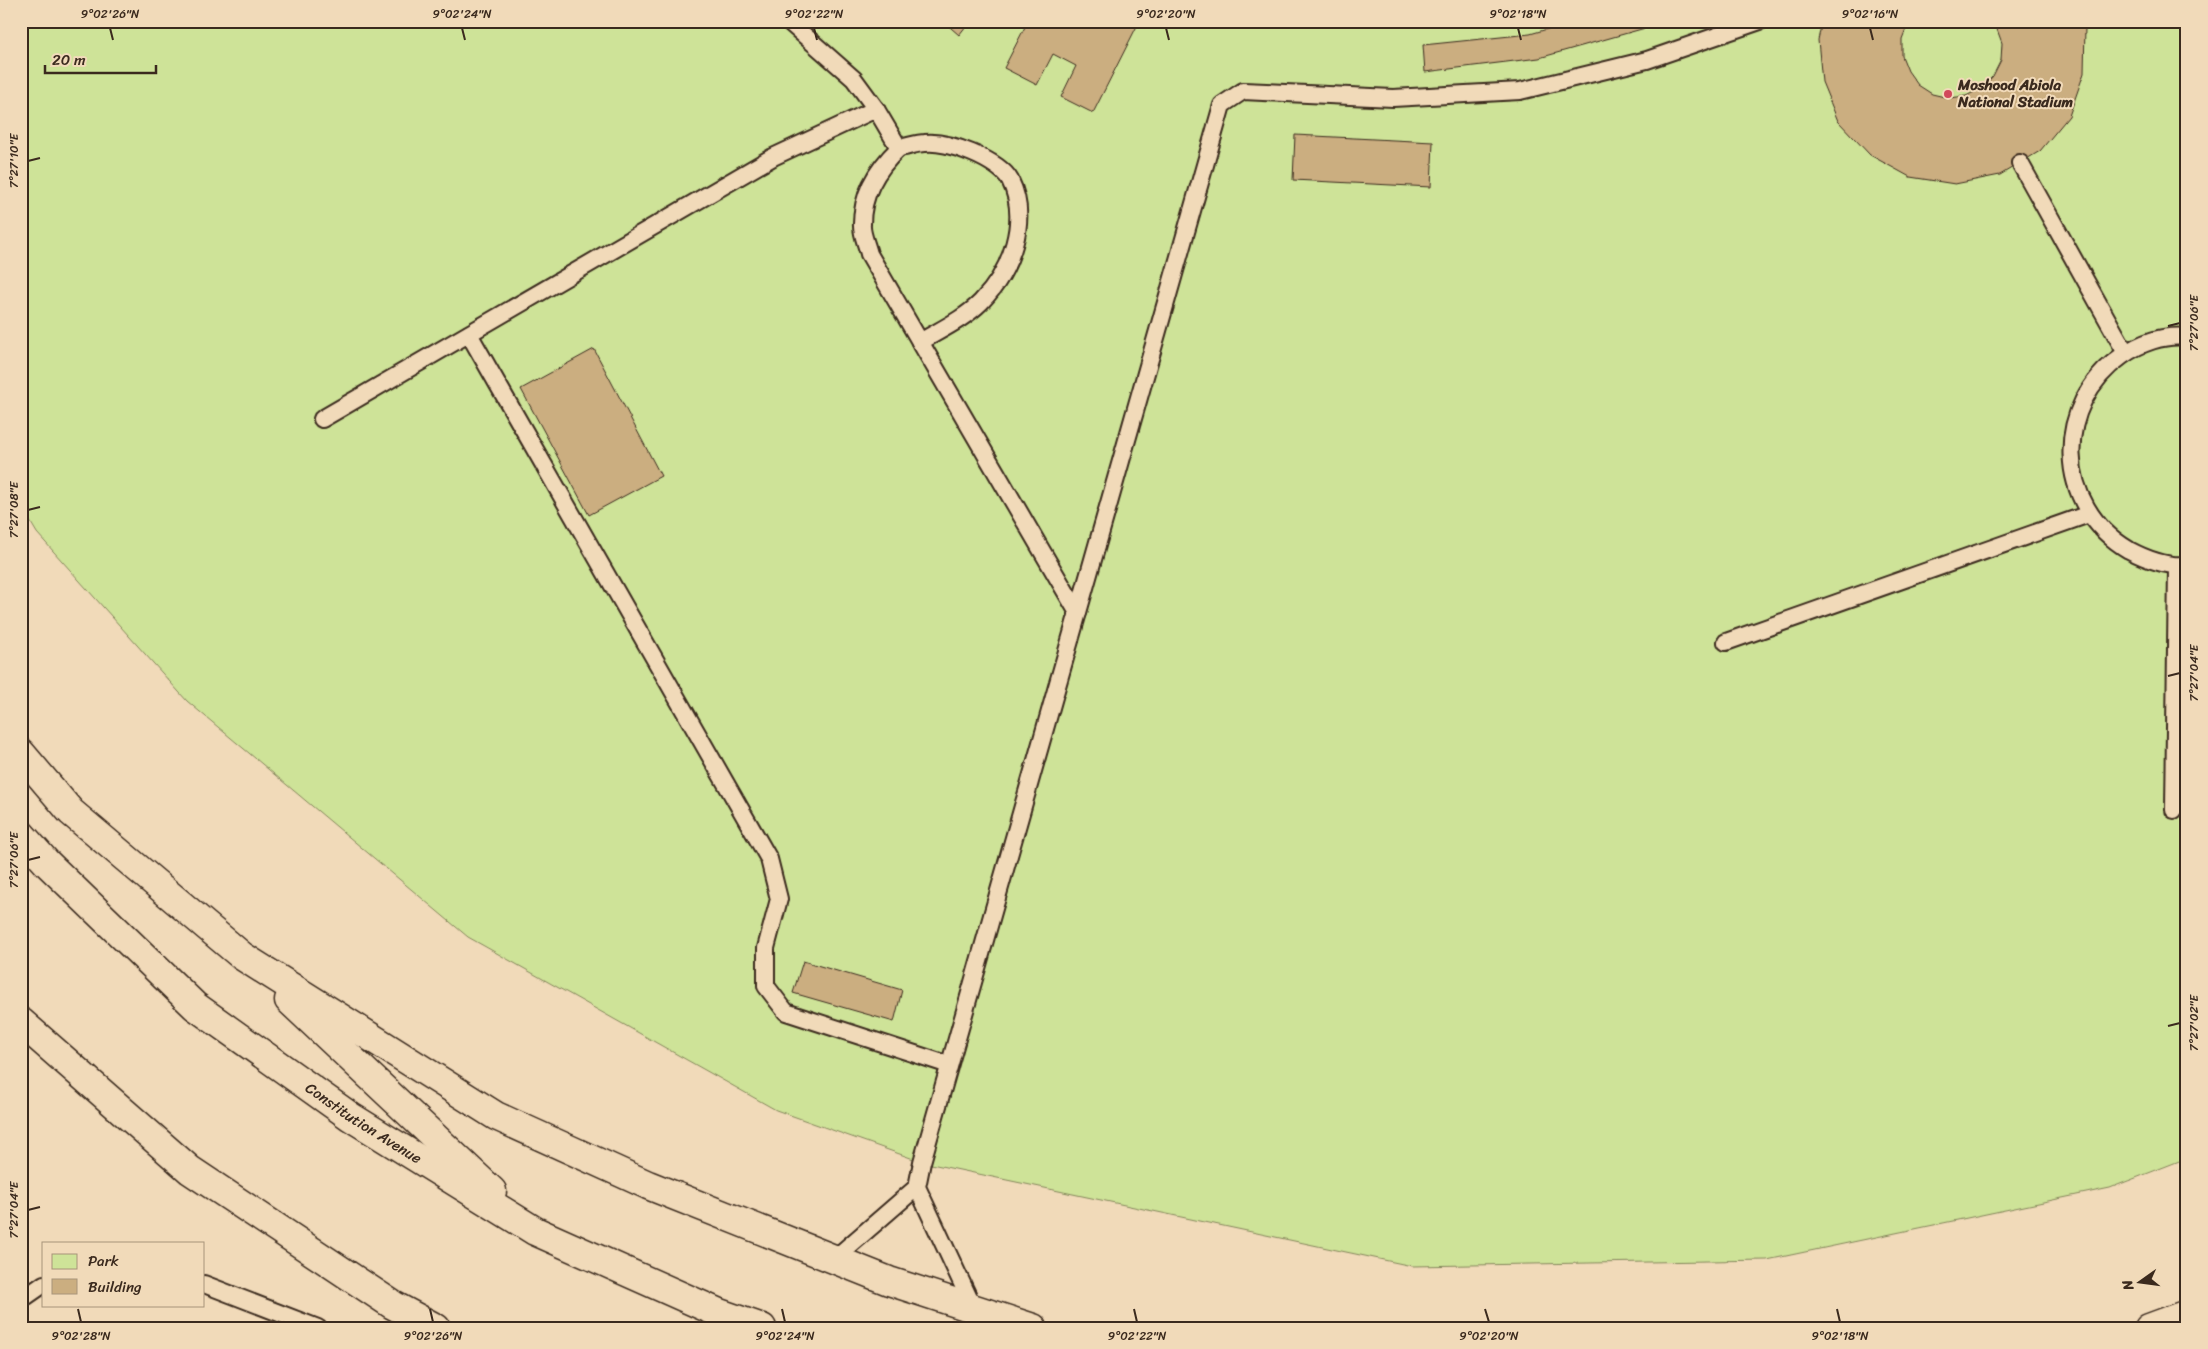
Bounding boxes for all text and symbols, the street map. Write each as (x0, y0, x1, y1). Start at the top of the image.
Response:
text: 9°02'26"N (81, 3, 140, 25)
text: 9°02'24"N (432, 3, 492, 25)
text: 9°02'22"N (785, 3, 844, 25)
text: 9°02'20"N (1136, 3, 1196, 25)
text: 9°02'18"N (1489, 3, 1547, 25)
text: 9°02'16"N (1842, 3, 1899, 25)
scale bar (45, 42, 156, 74)
text: 20 m (52, 47, 86, 73)
place label: Moshood Abiola National Stadium (1957, 72, 2073, 115)
marker: Moshood Abiola National Stadium (1942, 88, 1954, 100)
text: 7°27'10"E (3, 132, 25, 188)
text: 7°27'06"E (2183, 294, 2205, 351)
text: 7°27'08"E (3, 480, 25, 538)
text: 7°27'04"E (2183, 643, 2205, 701)
text: 7°27'06"E (3, 831, 25, 888)
text: 7°27'02"E (2183, 993, 2205, 1051)
street label: Constitution Avenue (300, 1075, 427, 1171)
text: 7°27'04"E (3, 1180, 25, 1238)
legend (42, 1242, 205, 1306)
text: Park (88, 1248, 119, 1274)
north arrow (2116, 1256, 2166, 1306)
text: Building (88, 1274, 142, 1300)
text: N (2114, 1277, 2141, 1294)
text: 9°02'28"N (52, 1325, 111, 1347)
text: 9°02'26"N (404, 1325, 463, 1347)
text: 9°02'24"N (755, 1325, 815, 1347)
text: 9°02'22"N (1108, 1325, 1167, 1347)
text: 9°02'20"N (1459, 1325, 1519, 1347)
text: 9°02'18"N (1811, 1325, 1869, 1347)

